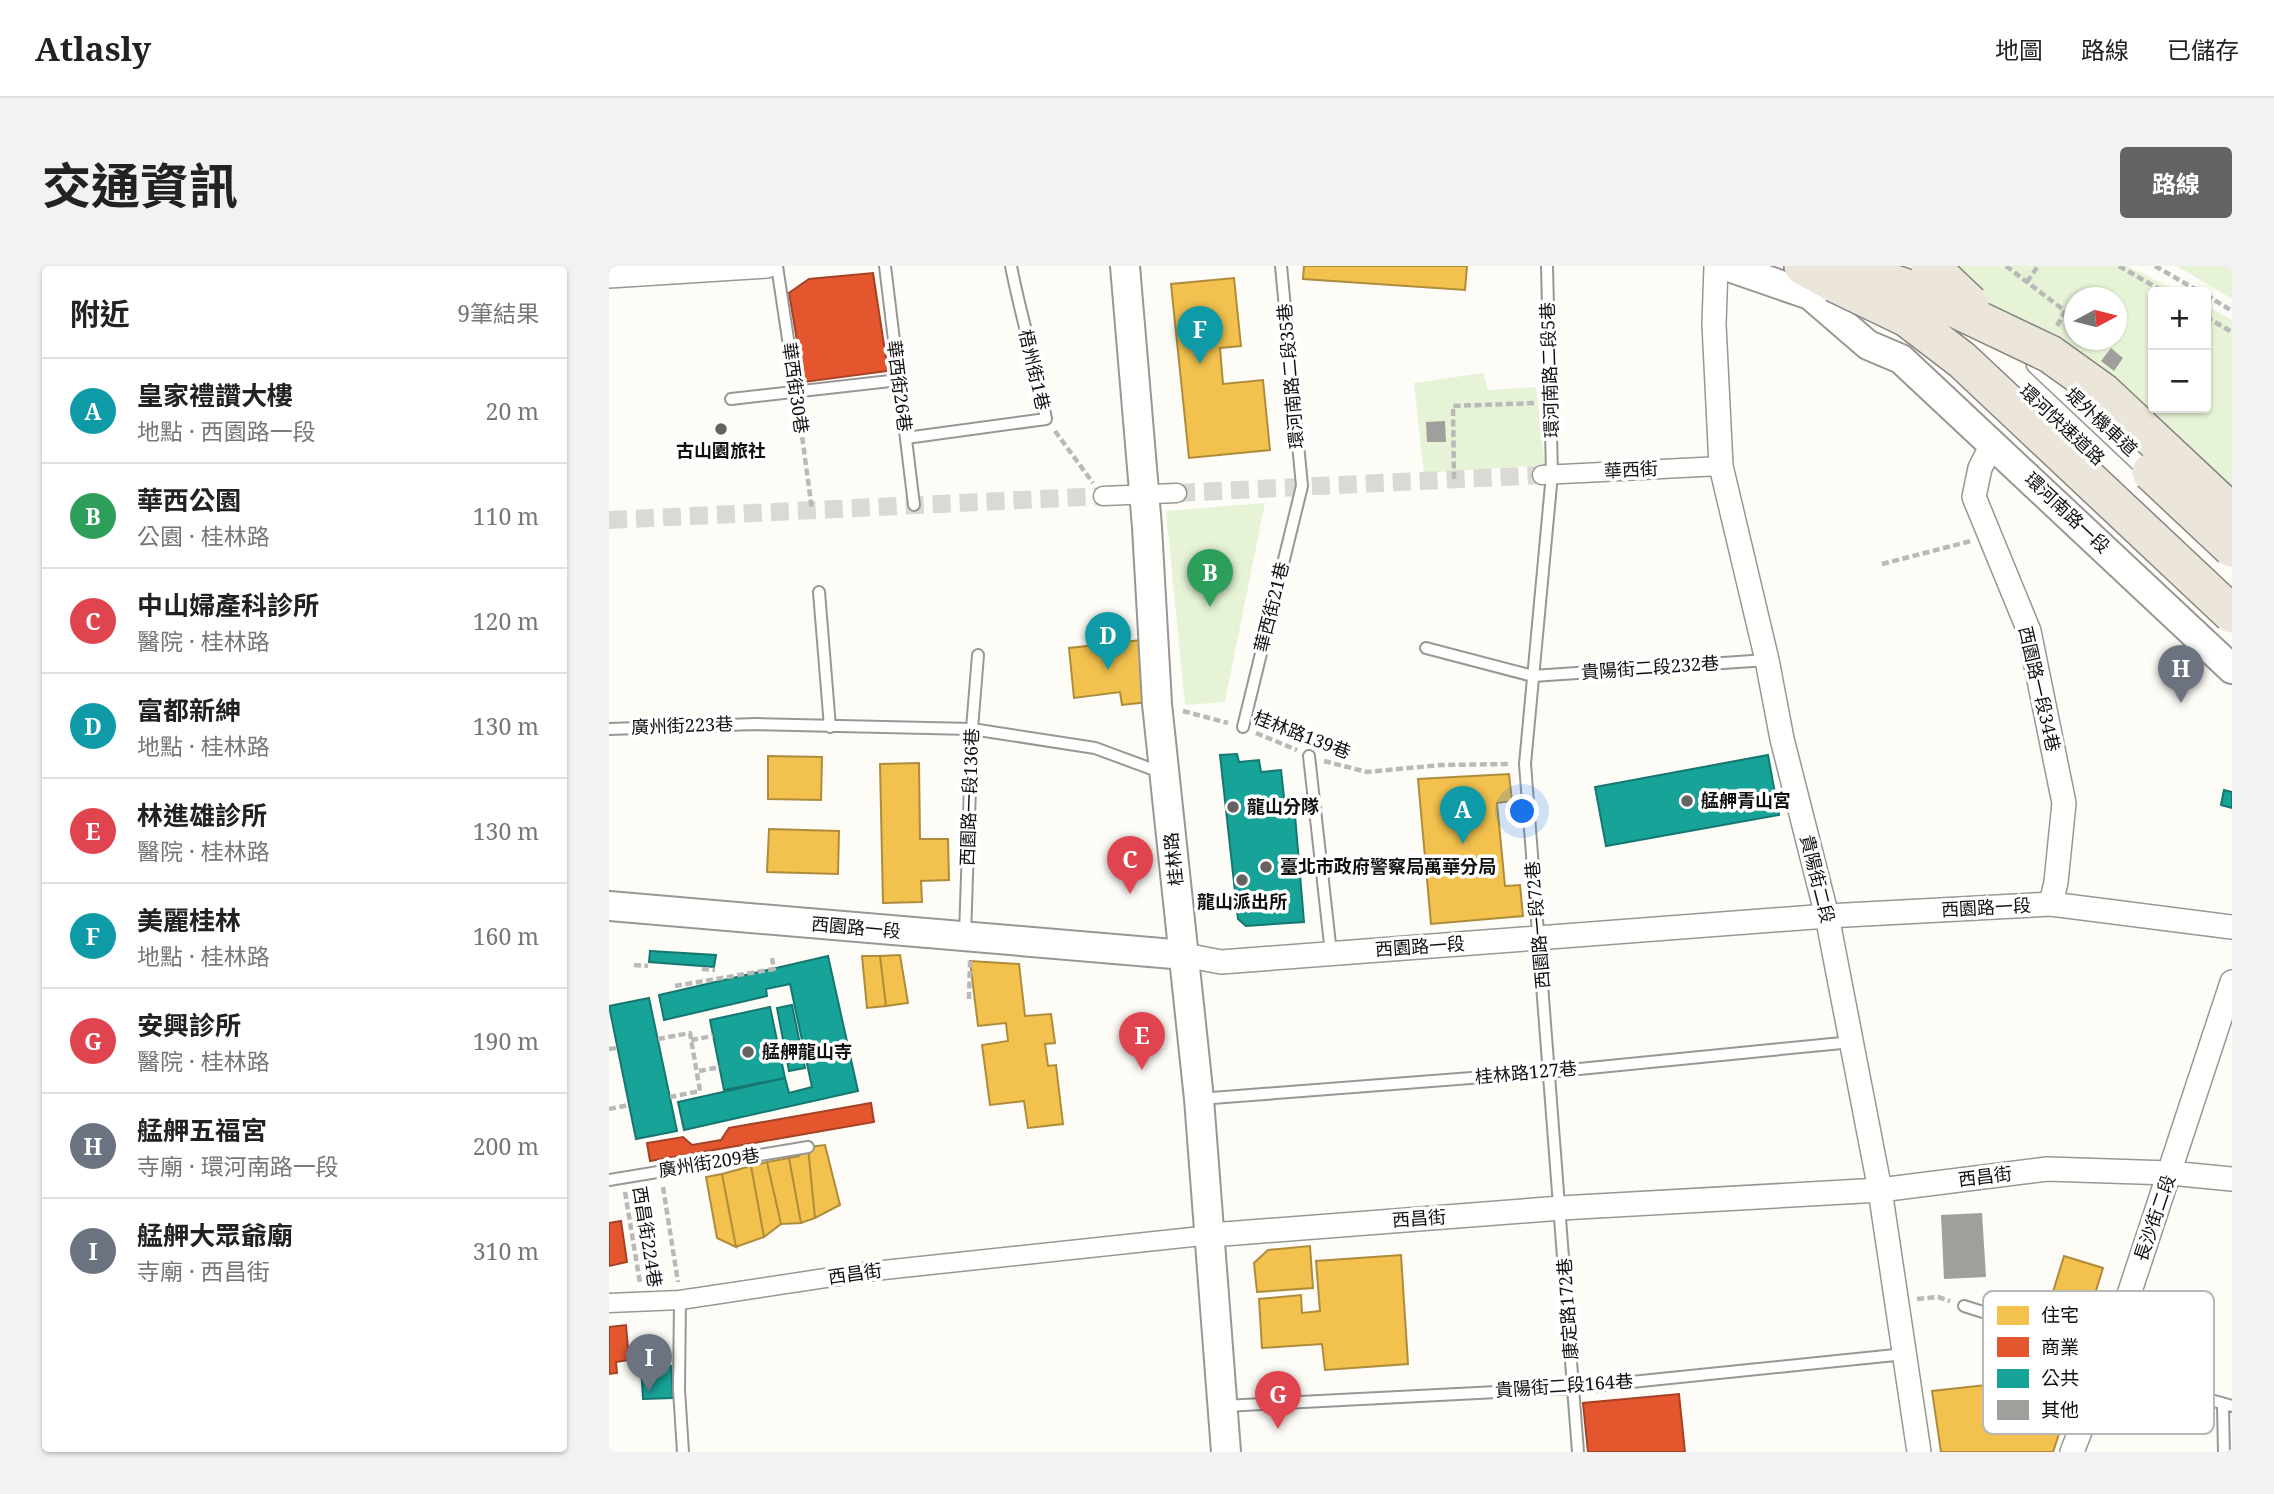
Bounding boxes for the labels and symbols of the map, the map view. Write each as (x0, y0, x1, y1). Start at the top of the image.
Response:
north arrow (2064, 287, 2127, 350)
street label: 環河南路二段35巷 (1272, 302, 1308, 450)
street label: 環河南路二段5巷 (1535, 302, 1563, 438)
pin: F (1177, 306, 1223, 364)
street label: 梧州街1巷 (1014, 327, 1056, 412)
street label: 華西街26巷 (882, 339, 918, 433)
street label: 華西街30巷 (778, 341, 814, 435)
street label: 環河快速道路 (2015, 379, 2110, 470)
street label: 堤外機車道 (2061, 382, 2143, 461)
marker: 古山園旅社 (713, 421, 729, 437)
place label: 古山園旅社 (676, 438, 766, 462)
street label: 華西街 (1603, 456, 1659, 482)
street label: 環河南路一段 (2020, 467, 2115, 558)
pin: B (1187, 549, 1233, 607)
street label: 華西街21巷 (1248, 559, 1294, 654)
pin: D (1085, 612, 1131, 670)
street label: 西園路一段34巷 (2014, 624, 2066, 754)
pin: H (2158, 645, 2204, 703)
street label: 貴陽街二段232巷 (1580, 650, 1720, 684)
street label: 桂林路139巷 (1250, 705, 1354, 764)
street label: 廣州街223巷 (630, 711, 733, 739)
street label: 西園路一段136巷 (955, 727, 983, 866)
pin: A (1440, 786, 1486, 844)
place label: 艋舺青山宮 (1701, 788, 1791, 812)
marker: 艋舺青山宮 (1679, 793, 1695, 809)
place label: 龍山分隊 (1247, 794, 1319, 818)
your location (1505, 794, 1539, 828)
marker: 龍山分隊 (1225, 799, 1241, 815)
street label: 桂林路 (1158, 831, 1188, 887)
street label: 貴陽街二段 (1795, 832, 1841, 925)
pin: C (1107, 836, 1153, 894)
place label: 臺北市政府警察局萬華分局 (1280, 854, 1496, 878)
marker: 臺北市政府警察局萬華分局 (1258, 859, 1274, 875)
street label: 西園路一段72巷 (1519, 860, 1555, 990)
marker: 龍山派出所 (1234, 872, 1250, 888)
place label: 龍山派出所 (1197, 889, 1287, 913)
street label: 西園路一段 (1940, 893, 2032, 921)
street label: 西園路一段 (810, 911, 902, 943)
street label: 西園路一段 (1374, 931, 1466, 961)
pin: E (1119, 1012, 1165, 1070)
place label: 艋舺龍山寺 (762, 1039, 852, 1063)
marker: 艋舺龍山寺 (740, 1044, 756, 1060)
street label: 桂林路127巷 (1474, 1056, 1578, 1088)
street label: 廣州街209巷 (657, 1142, 761, 1182)
street label: 西昌街 (1957, 1161, 2013, 1191)
street label: 長沙街二段 (2128, 1171, 2180, 1264)
street label: 西昌街224巷 (628, 1185, 668, 1289)
street label: 西昌街 (1391, 1204, 1447, 1232)
street label: 西昌街 (826, 1257, 883, 1289)
street label: 康定路172巷 (1551, 1257, 1583, 1361)
legend (1983, 1291, 2214, 1434)
text: 住宅 (2041, 1302, 2079, 1328)
pin: I (626, 1334, 672, 1392)
text: 商業 (2041, 1334, 2079, 1360)
text: 公共 (2041, 1365, 2079, 1391)
street label: 貴陽街二段164巷 (1494, 1368, 1634, 1402)
pin: G (1255, 1371, 1301, 1429)
text: 其他 (2041, 1397, 2079, 1423)

